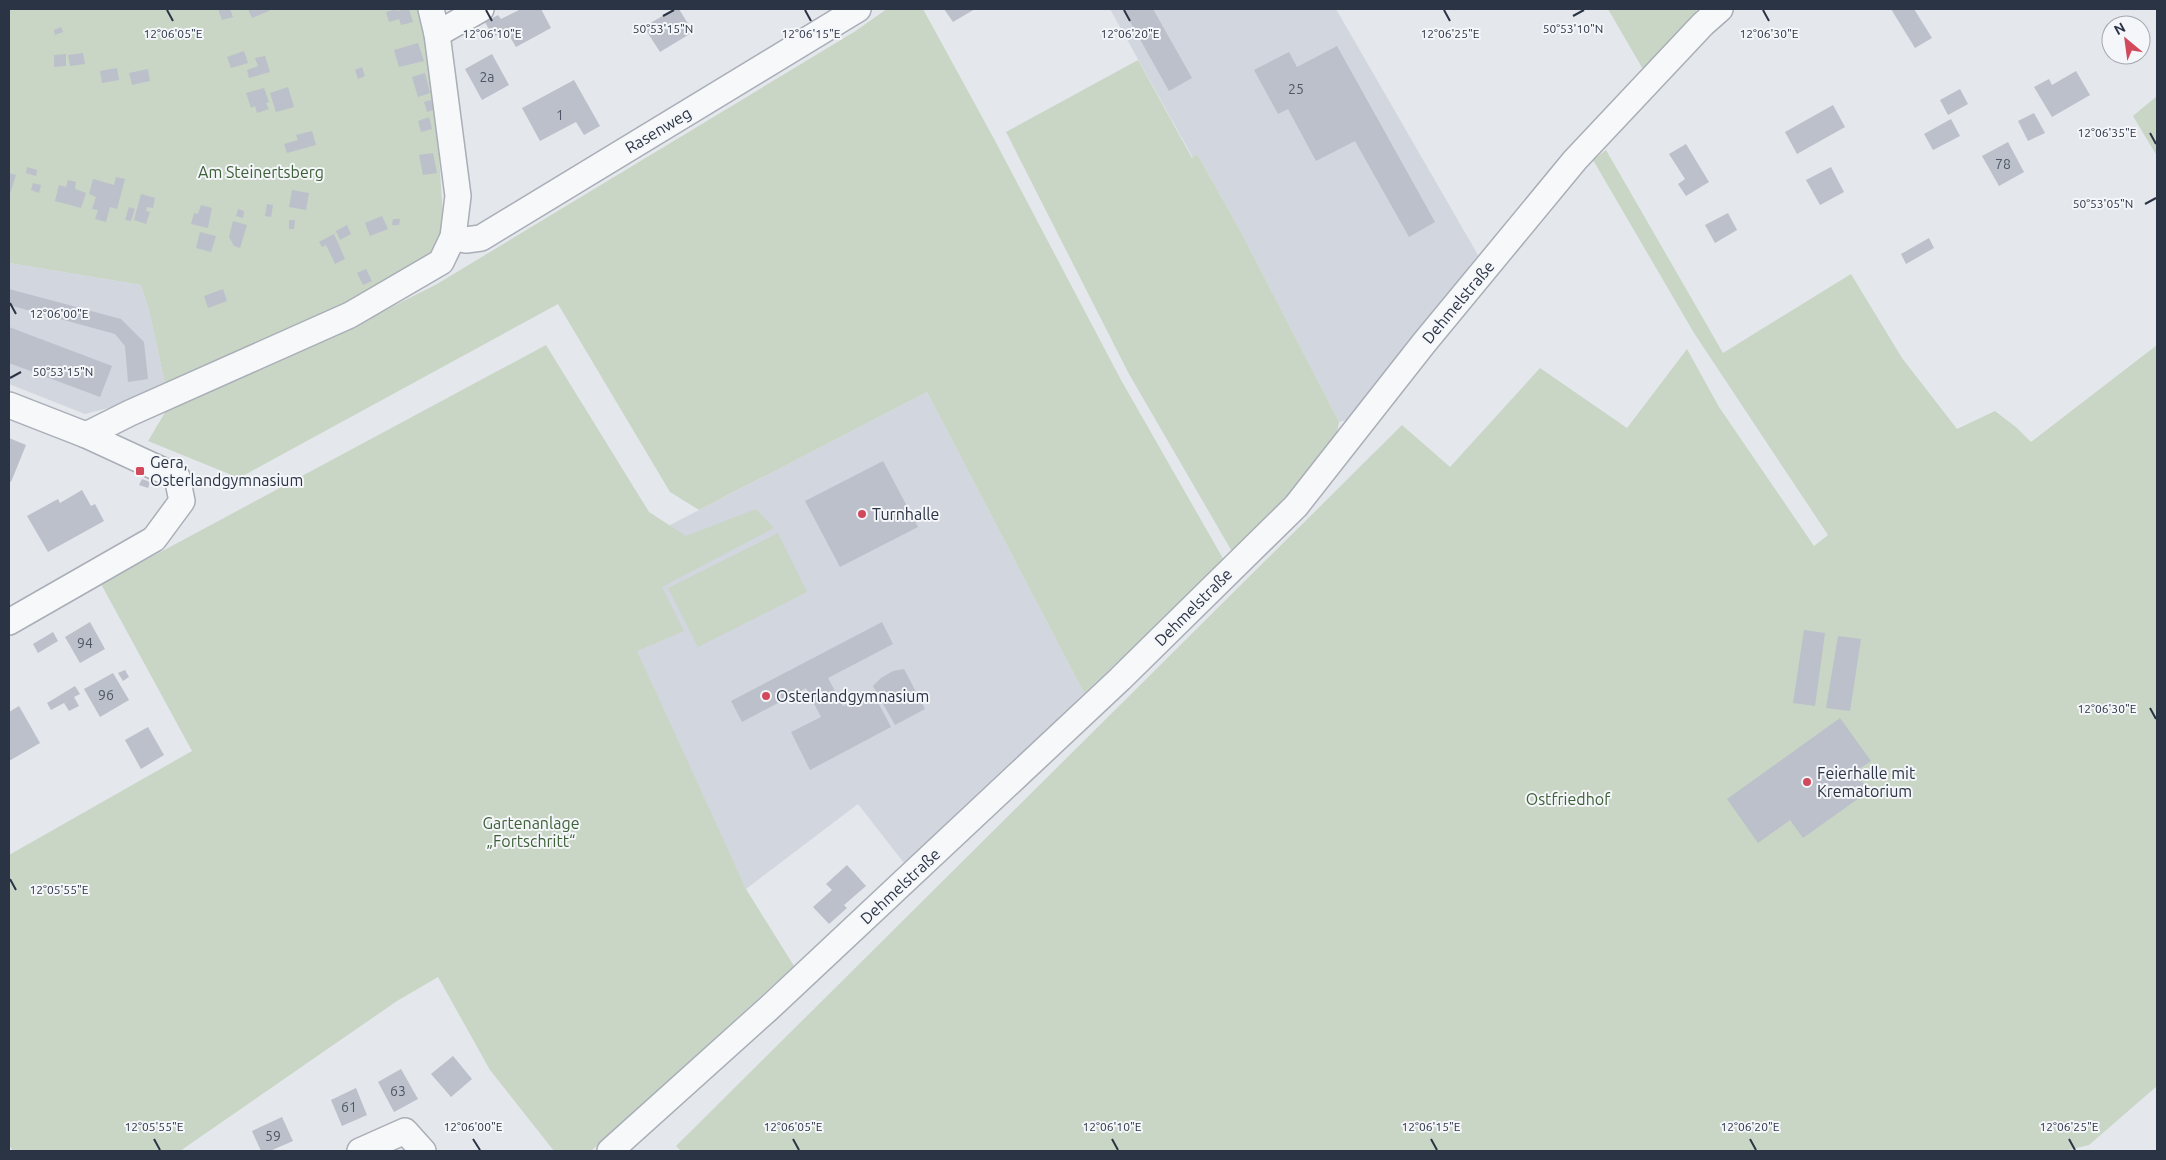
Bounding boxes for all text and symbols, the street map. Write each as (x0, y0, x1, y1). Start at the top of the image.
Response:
north arrow (2101, 15, 2151, 65)
text: N (2111, 19, 2128, 38)
text: 50°53'15"N (633, 22, 693, 35)
text: 50°53'10"N (1543, 22, 1603, 35)
text: 12°06'05"E (144, 27, 203, 40)
text: 12°06'10"E (463, 27, 522, 40)
text: 12°06'15"E (782, 27, 841, 40)
text: 12°06'20"E (1101, 27, 1160, 40)
text: 12°06'25"E (1421, 27, 1480, 40)
text: 12°06'30"E (1740, 27, 1799, 40)
house number: 2a (479, 69, 495, 85)
house number: 25 (1288, 81, 1304, 97)
street label: Rasenweg (622, 103, 694, 157)
house number: 1 (556, 107, 564, 123)
text: 12°06'35"E (2078, 126, 2137, 139)
house number: 78 (1995, 156, 2011, 172)
park label: Am Steinertsberg (198, 163, 324, 181)
text: 50°53'05"N (2073, 197, 2133, 210)
street label: Dehmelstraße (1418, 257, 1498, 347)
text: 12°06'00"E (30, 307, 89, 320)
text: 50°53'15"N (33, 365, 93, 378)
place label: Gera, Osterlandgymnasium (150, 453, 303, 489)
marker: Gera, Osterlandgymnasium (134, 465, 146, 477)
place label: Turnhalle (872, 505, 939, 523)
marker: Turnhalle (856, 508, 868, 520)
street label: Dehmelstraße (1151, 565, 1235, 649)
house number: 94 (77, 635, 93, 651)
house number: 96 (98, 687, 114, 703)
place label: Osterlandgymnasium (776, 687, 929, 705)
marker: Osterlandgymnasium (760, 690, 772, 702)
text: 12°06'30"E (2078, 702, 2137, 715)
place label: Feierhalle mit Krematorium (1817, 764, 1916, 800)
marker: Feierhalle mit Krematorium (1801, 776, 1813, 788)
park label: Ostfriedhof (1526, 790, 1611, 808)
park label: Gartenanlage „Fortschritt“ (483, 814, 579, 850)
street label: Dehmelstraße (857, 845, 943, 927)
text: 12°05'55"E (30, 883, 89, 896)
house number: 63 (390, 1083, 406, 1099)
house number: 61 (341, 1099, 357, 1115)
text: 12°05'55"E (125, 1120, 184, 1133)
text: 12°06'00"E (444, 1120, 503, 1133)
text: 12°06'05"E (764, 1120, 823, 1133)
text: 12°06'10"E (1083, 1120, 1142, 1133)
text: 12°06'15"E (1402, 1120, 1461, 1133)
text: 12°06'20"E (1721, 1120, 1780, 1133)
text: 12°06'25"E (2040, 1120, 2099, 1133)
house number: 59 (265, 1128, 281, 1144)

